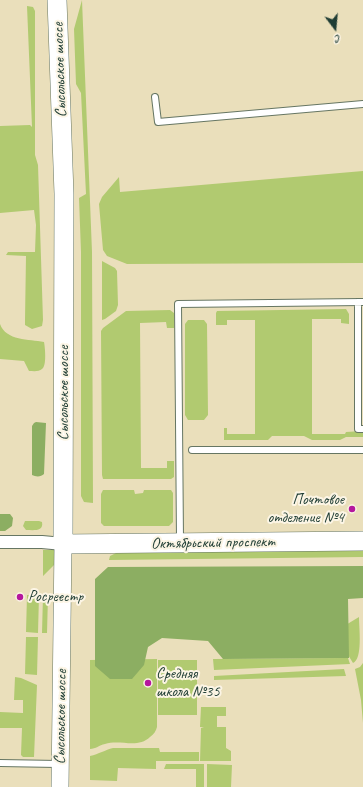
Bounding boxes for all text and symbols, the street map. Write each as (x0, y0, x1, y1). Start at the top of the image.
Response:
north arrow (315, 8, 355, 48)
street label: Сысольское шоссе (49, 22, 71, 118)
text: С (334, 32, 343, 47)
street label: Сысольское шоссе (54, 346, 74, 440)
place label: Почтовое отделение №4 (268, 490, 344, 528)
marker: Почтовое отделение №4 (347, 504, 357, 514)
street label: Октябрьский проспект (151, 532, 275, 554)
place label: Росреестр (28, 587, 83, 607)
marker: Росреестр (15, 592, 25, 602)
place label: Средняя школа №35 (156, 664, 220, 702)
street label: Сысольское шоссе (51, 669, 71, 765)
marker: Средняя школа №35 (143, 678, 153, 688)

